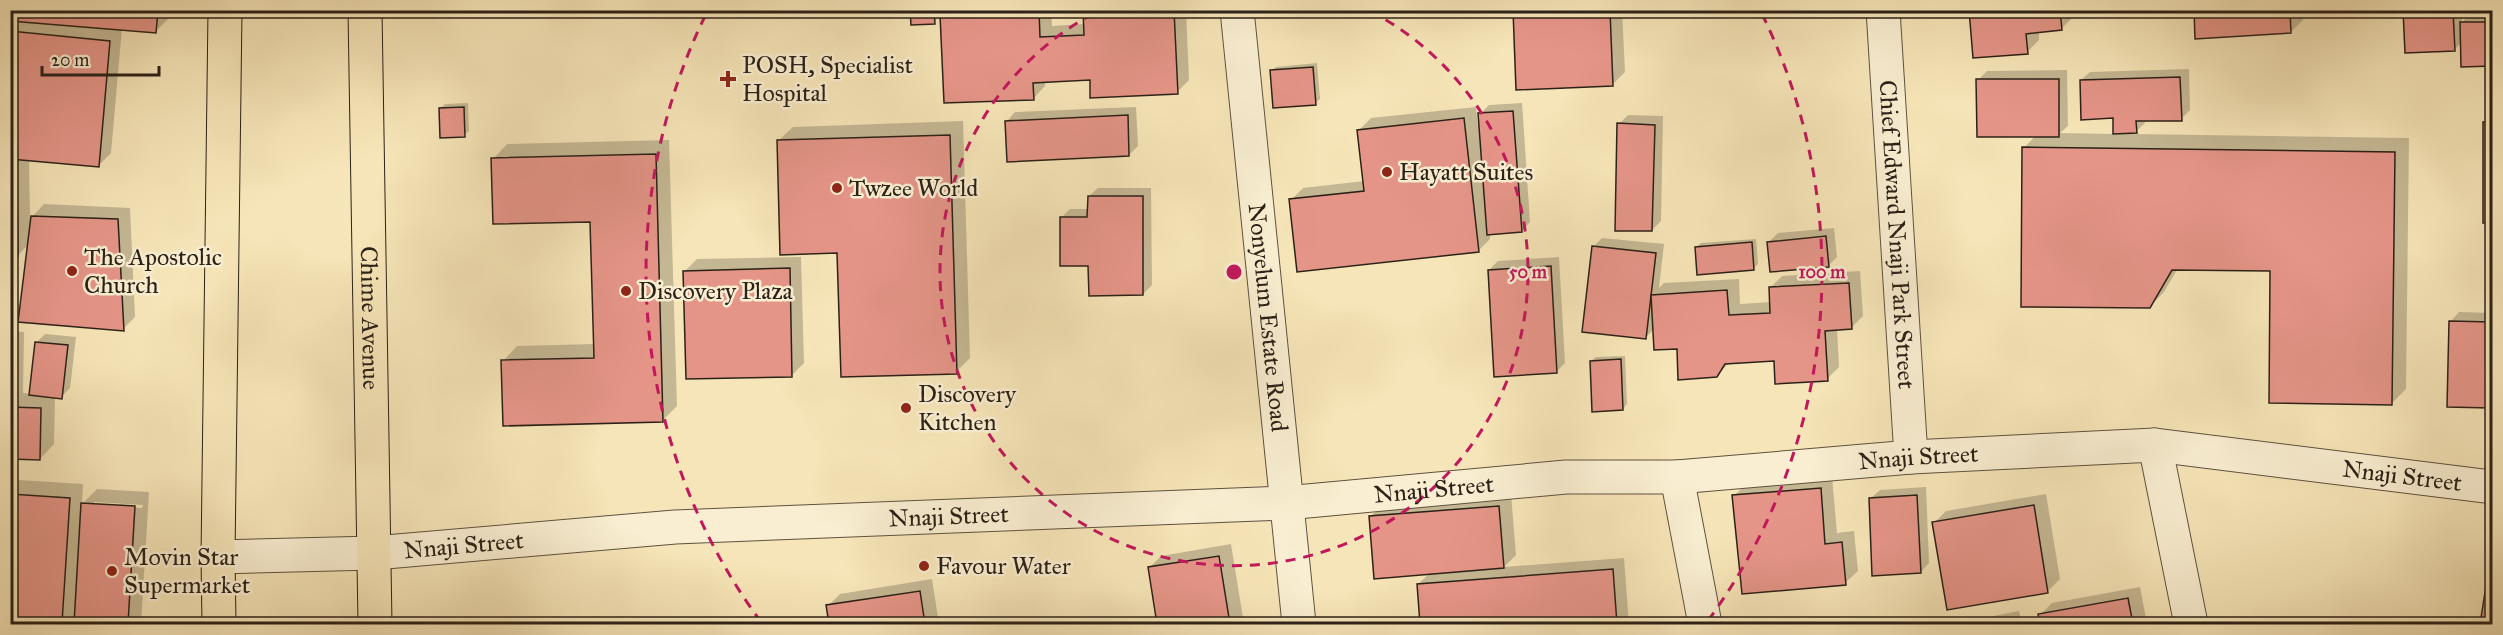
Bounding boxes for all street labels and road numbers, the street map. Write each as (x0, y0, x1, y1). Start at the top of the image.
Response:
street label: Chief Edward Nnaji Park Street (1872, 79, 1922, 390)
street label: Nonyelum Estate Road (1242, 202, 1295, 433)
street label: Chime Avenue (354, 246, 386, 390)
street label: Nnaji Street (1857, 439, 1980, 476)
street label: Nnaji Street (2341, 453, 2464, 498)
street label: Nnaji Street (1372, 469, 1495, 510)
street label: Nnaji Street (888, 499, 1010, 534)
street label: Nnaji Street (402, 525, 525, 565)

